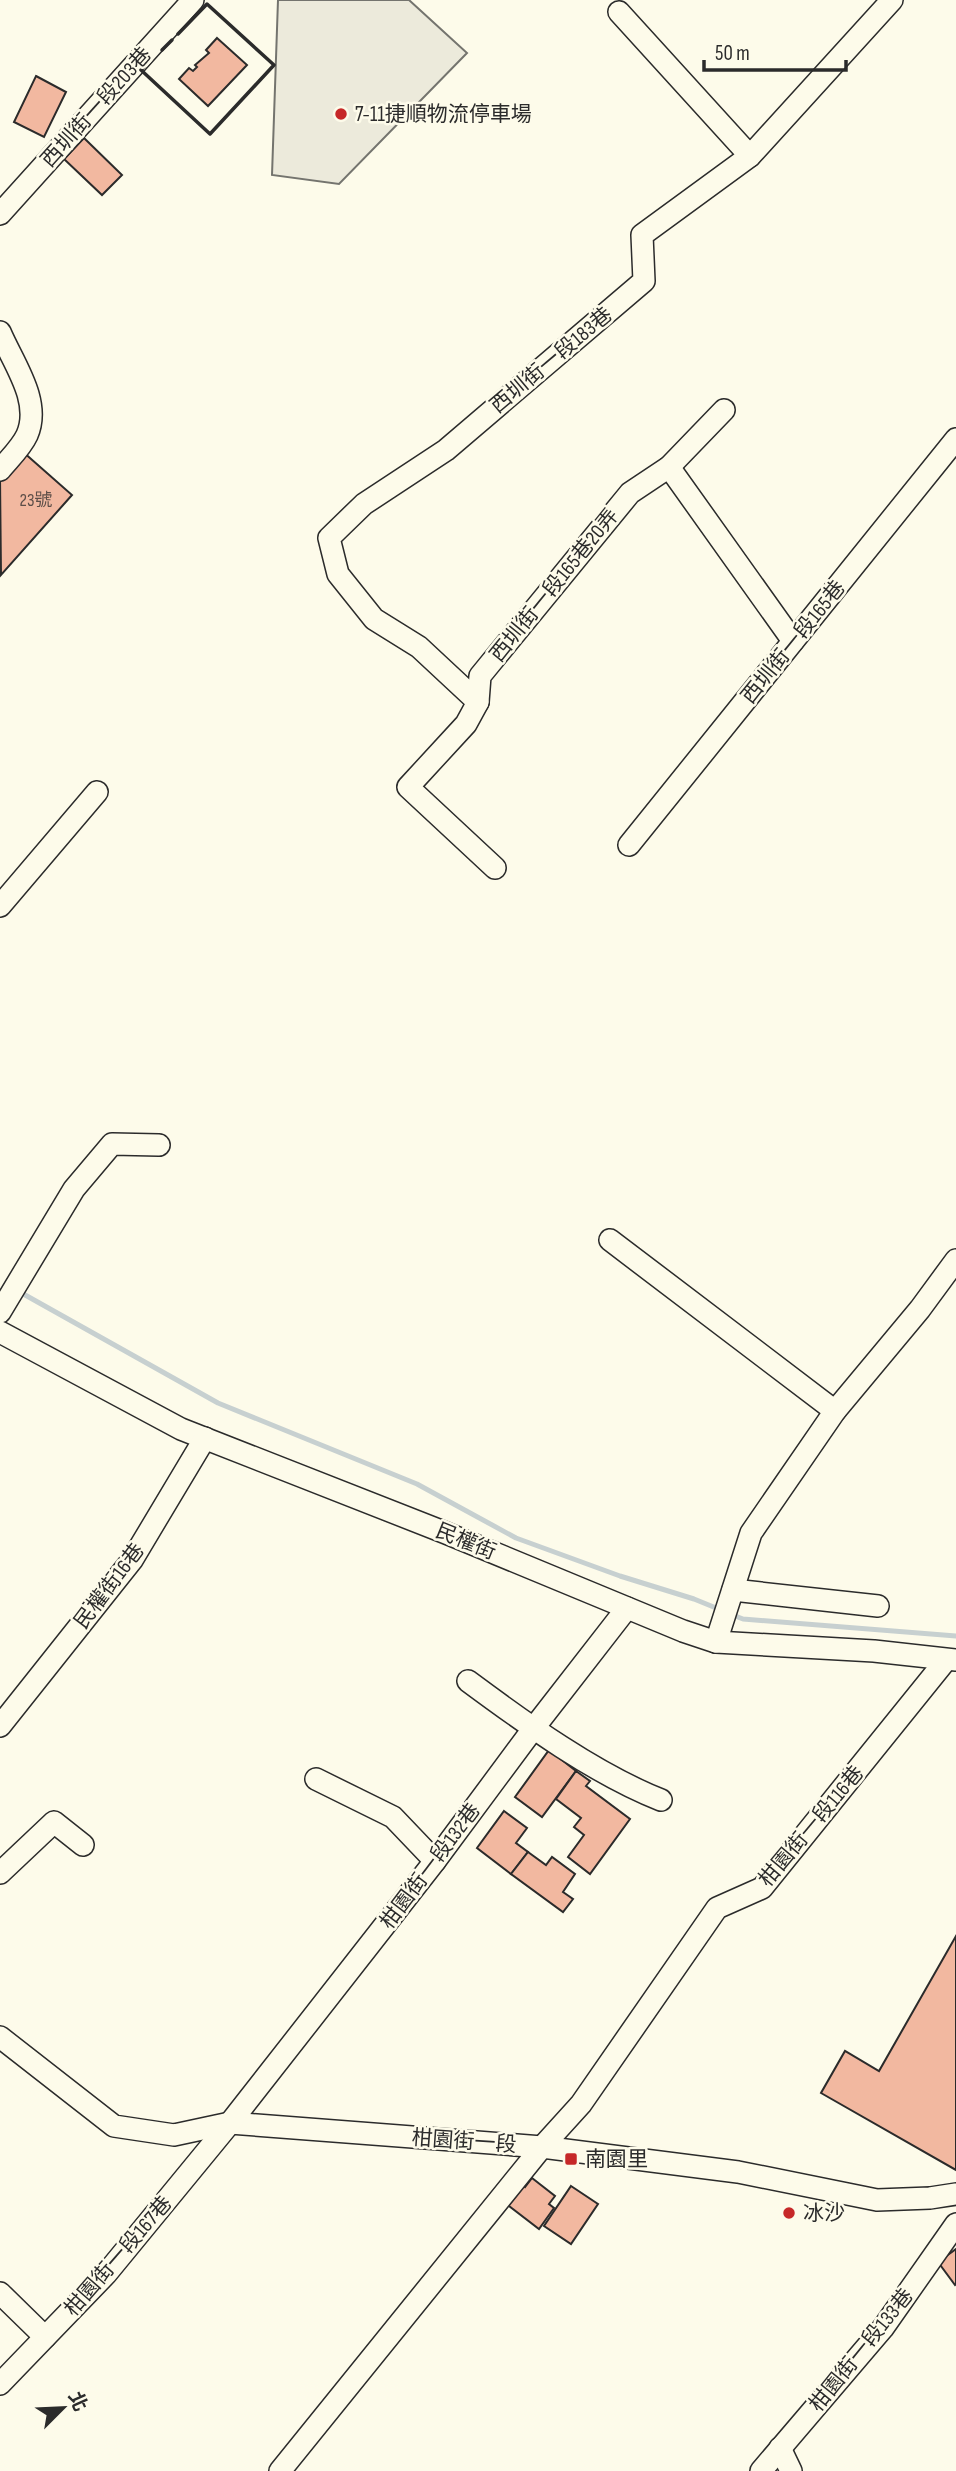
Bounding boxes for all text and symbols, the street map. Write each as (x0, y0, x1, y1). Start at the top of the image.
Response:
scale bar (704, 28, 846, 72)
text: 50 m (715, 41, 750, 66)
street label: 西圳街一段203巷 (36, 42, 157, 172)
place label: 7-11捷順物流停車場 (355, 102, 532, 127)
marker: 7-11捷順物流停車場 (333, 106, 349, 122)
street label: 西圳街一段183巷 (485, 302, 617, 419)
house number: 23號 (20, 490, 53, 511)
street label: 西圳街一段165巷20弄 (485, 504, 624, 667)
street label: 西圳街一段165巷 (736, 576, 851, 709)
street label: 民權街 (432, 1518, 500, 1565)
street label: 民權街16巷 (69, 1539, 150, 1634)
street label: 柑園街一段116巷 (754, 1761, 869, 1892)
street label: 柑園街一段132巷 (375, 1799, 486, 1934)
street label: 柑園街一段 (411, 2125, 517, 2158)
place label: 南園里 (585, 2147, 648, 2172)
marker: 南園里 (563, 2151, 579, 2167)
street label: 柑園街一段167巷 (59, 2191, 177, 2321)
place label: 冰沙 (803, 2201, 845, 2226)
marker: 冰沙 (781, 2205, 797, 2221)
street label: 柑園街一段133巷 (804, 2284, 919, 2417)
north arrow (28, 2373, 98, 2443)
text: 北 (63, 2388, 92, 2415)

